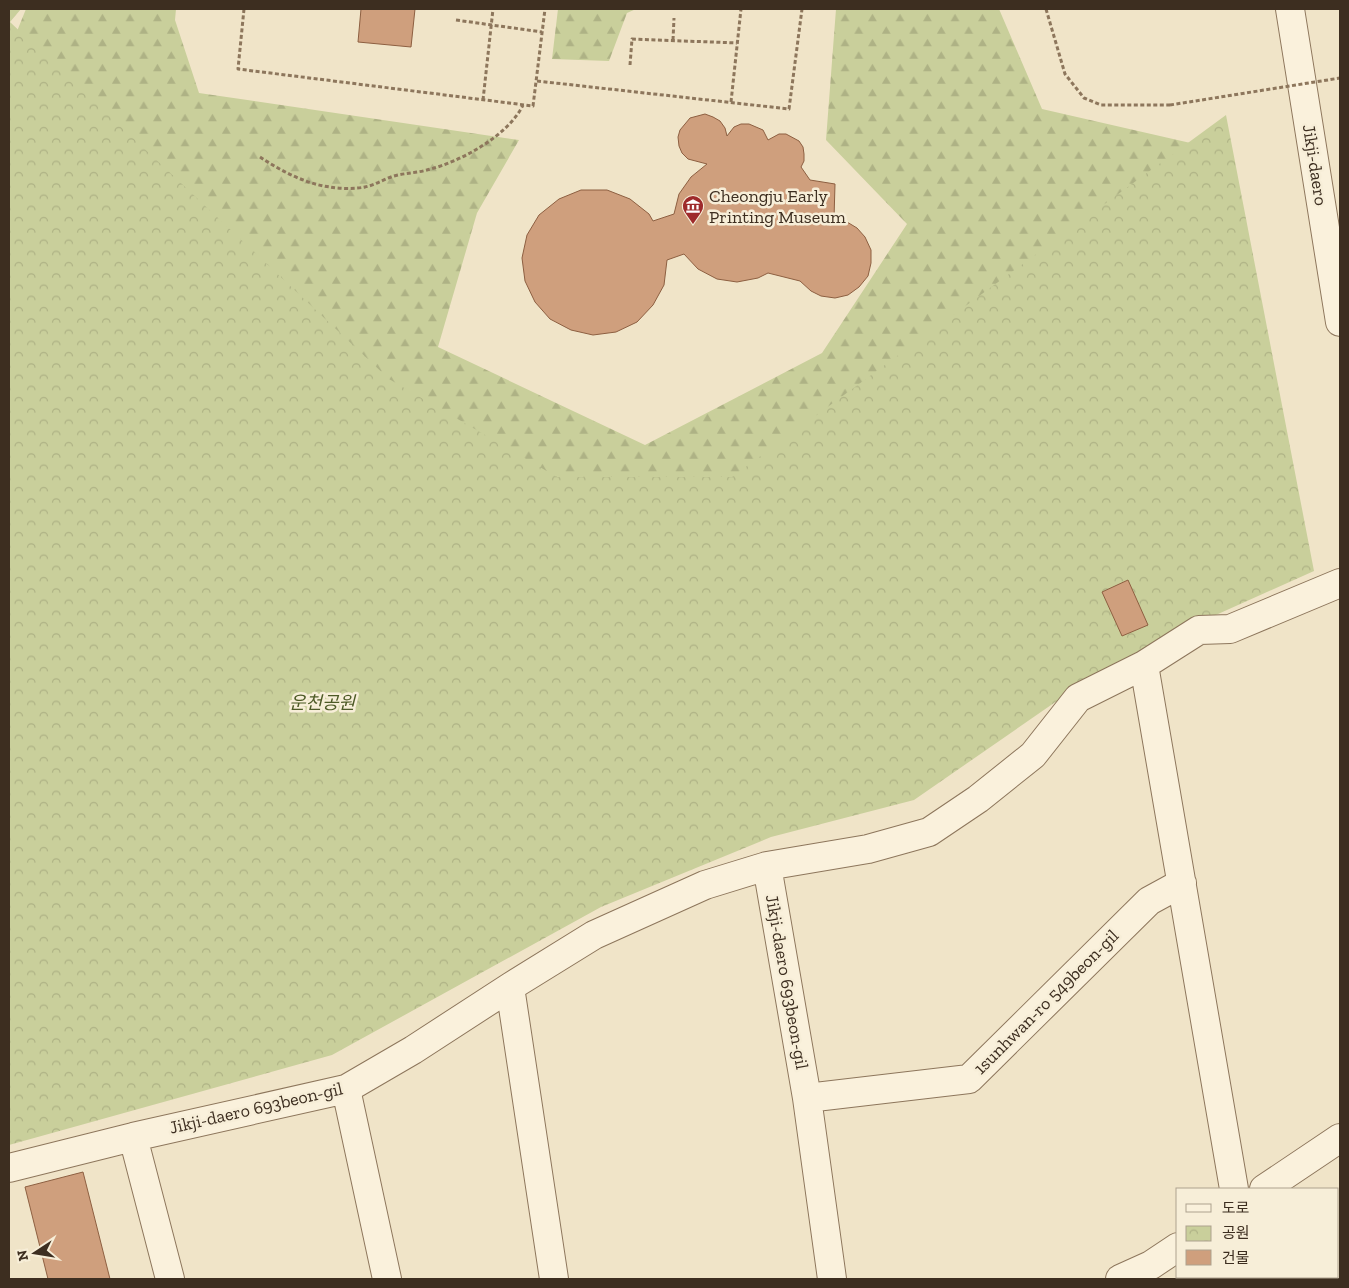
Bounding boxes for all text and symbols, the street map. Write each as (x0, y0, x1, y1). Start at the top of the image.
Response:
street label: Jikji-daero (1298, 123, 1332, 207)
place label: Cheongju Early Printing Museum (709, 185, 846, 228)
museum icon: Cheongju Early Printing Museum (681, 194, 705, 225)
park label: 운천공원 (289, 692, 357, 714)
street label: Jikji-daero 693beon-gil (761, 893, 813, 1071)
street label: 1sunhwan-ro 549beon-gil (969, 925, 1123, 1079)
street label: Jikji-daero 693beon-gil (167, 1077, 345, 1139)
legend (1176, 1188, 1339, 1278)
text: 도로 (1222, 1199, 1250, 1217)
text: 공원 (1222, 1224, 1250, 1242)
north arrow (10, 1228, 60, 1278)
text: N (13, 1248, 32, 1263)
text: 건물 (1222, 1249, 1250, 1267)

